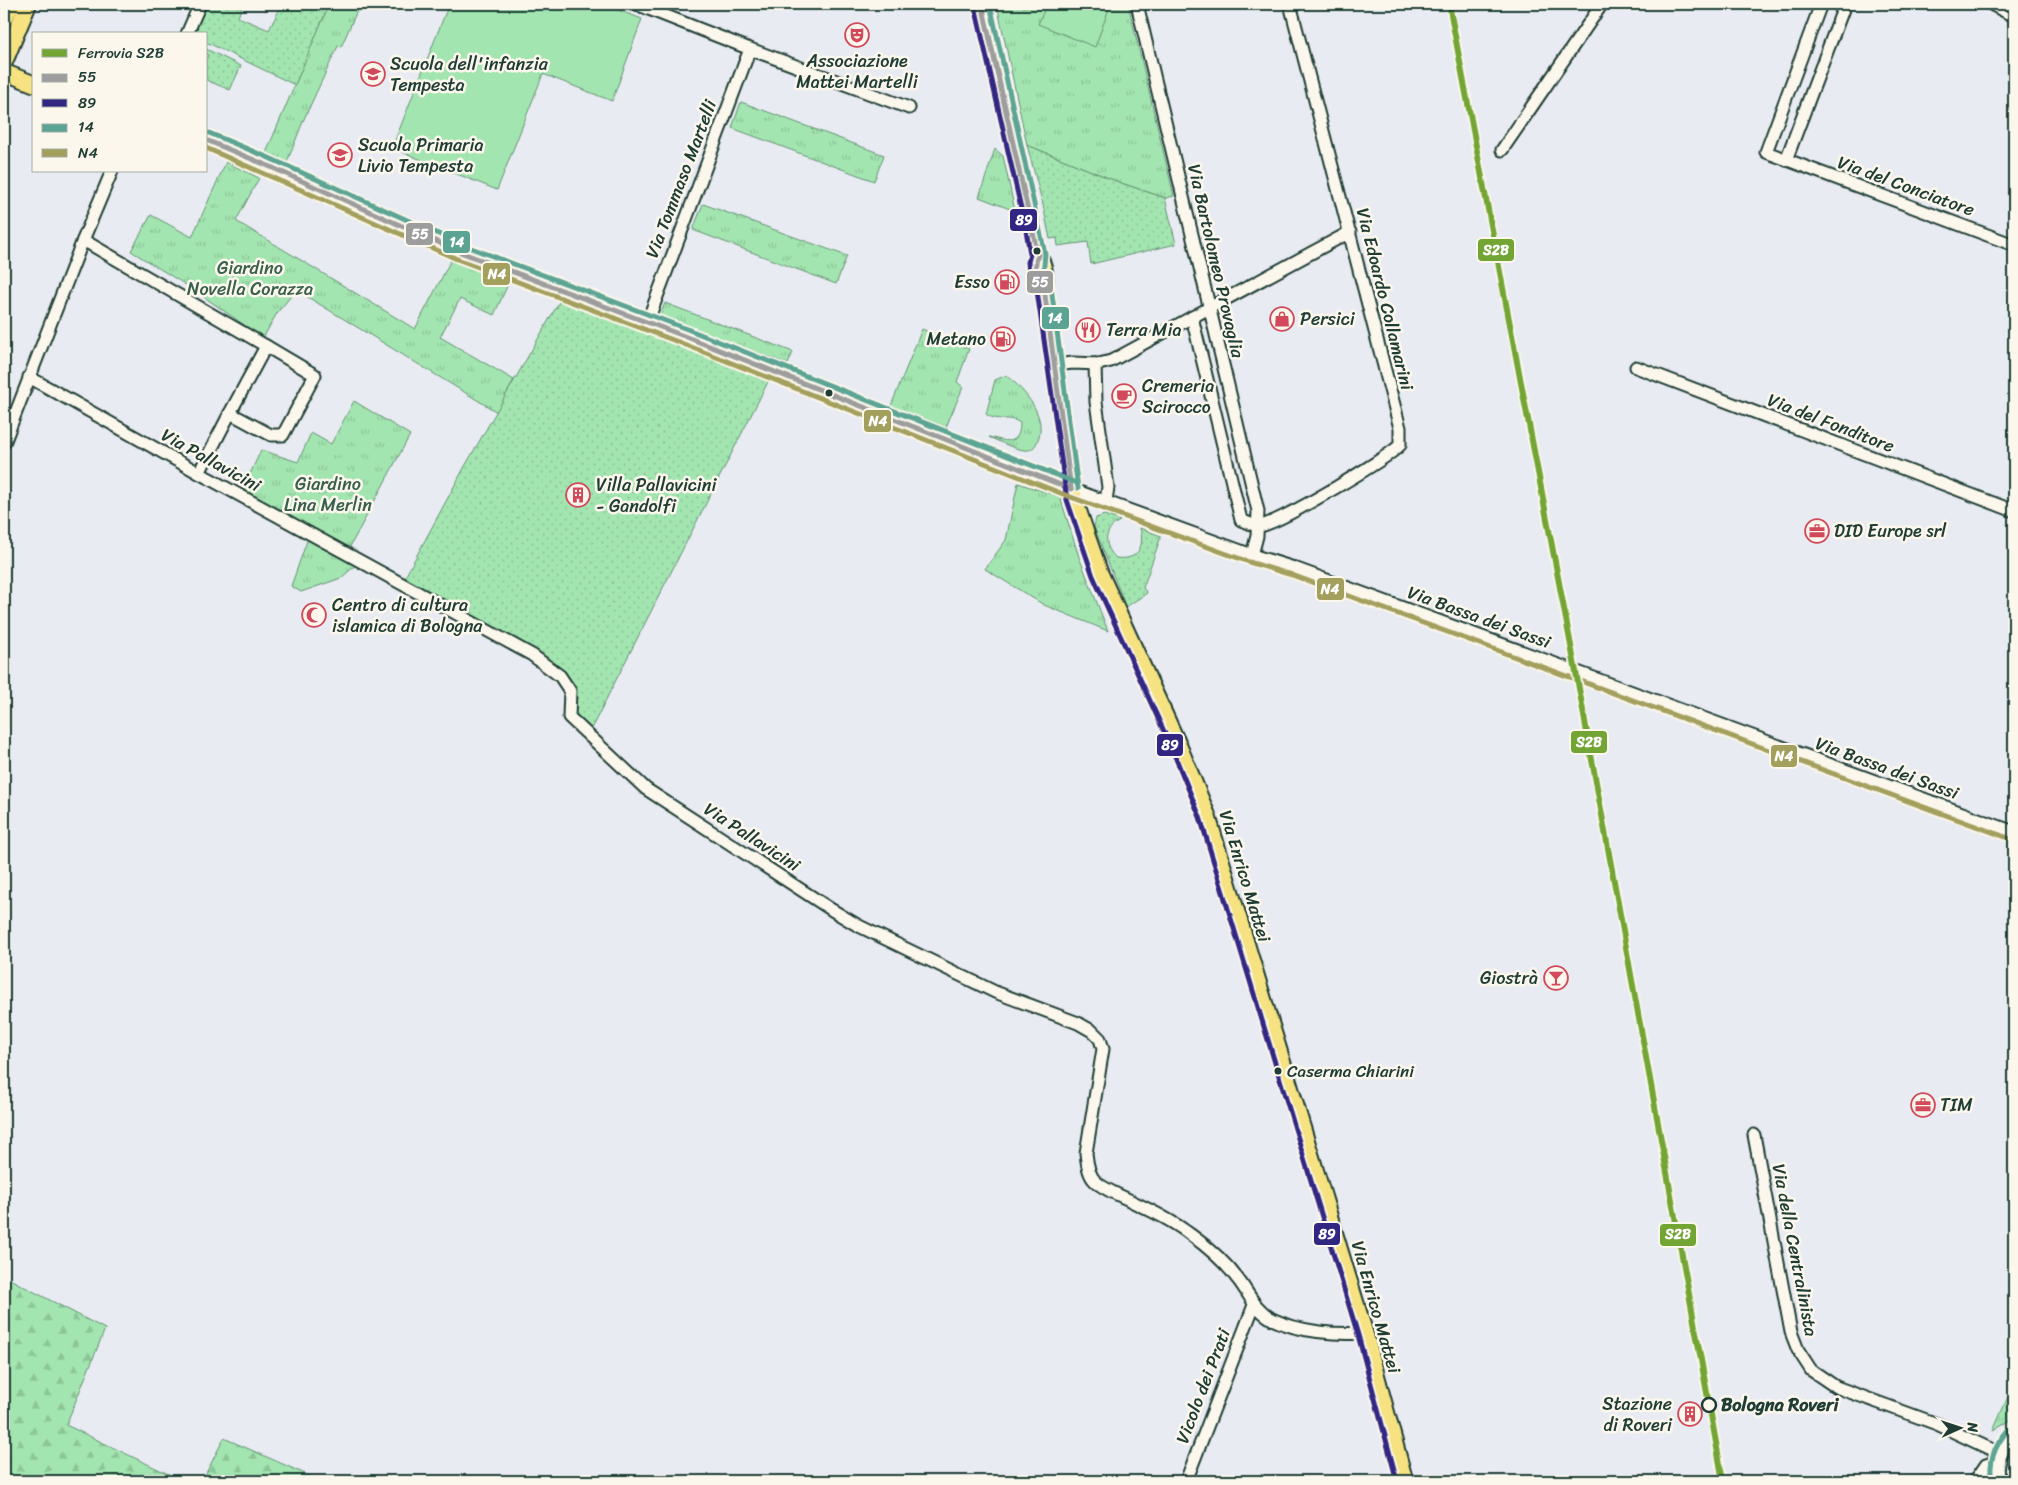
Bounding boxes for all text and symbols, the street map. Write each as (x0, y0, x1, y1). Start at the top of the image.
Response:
theatre icon: Associazione Mattei Martelli (844, 22, 870, 48)
legend (32, 32, 208, 172)
text: Ferrovia S2B (78, 40, 164, 66)
place label: Associazione Mattei Martelli (796, 45, 919, 98)
place label: Scuola dell'infanzia Tempesta (390, 48, 549, 101)
school or university icon: Scuola dell'infanzia Tempesta (360, 61, 386, 87)
text: 55 (78, 64, 96, 90)
text: 89 (78, 90, 96, 116)
street label: Via Tommaso Martelli (636, 94, 726, 263)
text: 14 (78, 114, 94, 140)
place label: Scuola Primaria Livio Tempesta (358, 129, 483, 182)
text: N4 (78, 140, 98, 166)
school or university icon: Scuola Primaria Livio Tempesta (327, 142, 353, 168)
street label: Via del Conciatore (1833, 146, 1979, 226)
street label: Via Bartolomeo Provaglia (1178, 161, 1254, 362)
street label: Via Edoardo Collamarini (1347, 204, 1423, 394)
line badge: 89 (1009, 208, 1038, 232)
text: 89 (1014, 208, 1033, 233)
line badge: 55 (405, 222, 434, 246)
text: 55 (411, 222, 429, 247)
line badge: 14 (442, 230, 471, 254)
text: 14 (450, 230, 465, 255)
line badge: S2B (1477, 238, 1515, 262)
text: S2B (1482, 238, 1509, 263)
unlabelled marker (1032, 246, 1042, 256)
park label: Giardino Novella Corazza (187, 252, 313, 305)
line badge: N4 (482, 262, 511, 286)
text: N4 (487, 262, 506, 287)
place label: Esso (954, 266, 990, 298)
fuel station icon: Esso (994, 269, 1020, 295)
line badge: 55 (1026, 270, 1054, 294)
text: 55 (1031, 270, 1049, 295)
place label: Persici (1300, 303, 1356, 335)
line badge: 14 (1041, 306, 1070, 330)
text: 14 (1048, 306, 1063, 331)
shop icon: Persici (1269, 306, 1295, 332)
place label: Terra Mia (1106, 314, 1182, 346)
restaurant icon: Terra Mia (1075, 317, 1101, 343)
place label: Metano (927, 323, 986, 355)
fuel station icon: Metano (990, 326, 1016, 352)
place label: Cremeria Scirocco (1142, 370, 1214, 423)
cafe icon: Cremeria Scirocco (1111, 383, 1137, 409)
street label: Via del Fonditore (1763, 384, 1899, 462)
unlabelled marker (824, 388, 834, 398)
line badge: N4 (863, 409, 892, 433)
text: N4 (868, 409, 887, 434)
street label: Via Pallavicini (155, 419, 268, 501)
park label: Giardino Lina Merlin (284, 468, 372, 521)
place label: Villa Pallavicini - Gandolfi (596, 469, 718, 522)
building icon: Villa Pallavicini - Gandolfi (565, 482, 591, 508)
place label: DID Europe srl (1834, 515, 1947, 547)
office icon: DID Europe srl (1804, 518, 1830, 544)
street label: Via Bassa dei Sassi (1403, 576, 1556, 658)
line badge: N4 (1316, 577, 1345, 601)
text: N4 (1320, 577, 1339, 602)
place label: Centro di cultura islamica di Bologna (332, 589, 483, 642)
mosque icon: Centro di cultura islamica di Bologna (301, 602, 327, 628)
street label: Via Bassa dei Sassi (1811, 727, 1964, 809)
line badge: S2B (1570, 730, 1608, 754)
text: S2B (1575, 730, 1602, 755)
line badge: 89 (1156, 733, 1184, 757)
text: 89 (1160, 733, 1179, 758)
line badge: N4 (1770, 744, 1798, 768)
text: N4 (1774, 744, 1793, 769)
street label: Via Pallavicini (697, 794, 808, 881)
street label: Via Enrico Mattei (1210, 806, 1281, 947)
place label: Giostrà (1480, 962, 1538, 994)
bar icon: Giostrà (1543, 965, 1569, 991)
place label: Caserma Chiarini (1287, 1056, 1415, 1086)
marker: Caserma Chiarini (1273, 1066, 1283, 1076)
place label: TIM (1940, 1089, 1973, 1121)
office icon: TIM (1910, 1092, 1936, 1118)
street label: Via della Centralinista (1763, 1161, 1827, 1339)
line badge: 89 (1313, 1222, 1341, 1246)
text: 89 (1317, 1222, 1336, 1247)
text: S2B (1664, 1222, 1691, 1247)
line badge: S2B (1659, 1223, 1697, 1247)
street label: Via Enrico Mattei (1342, 1237, 1410, 1378)
street label: Vicolo dei Prati (1166, 1323, 1240, 1448)
place label: Stazione di Roveri (1602, 1388, 1673, 1441)
place label: Bologna Roveri (1721, 1389, 1839, 1421)
marker: Bologna Roveri (1701, 1397, 1717, 1413)
building icon: Stazione di Roveri (1677, 1401, 1703, 1427)
north arrow (1936, 1402, 1986, 1452)
text: N (1960, 1421, 1985, 1433)

